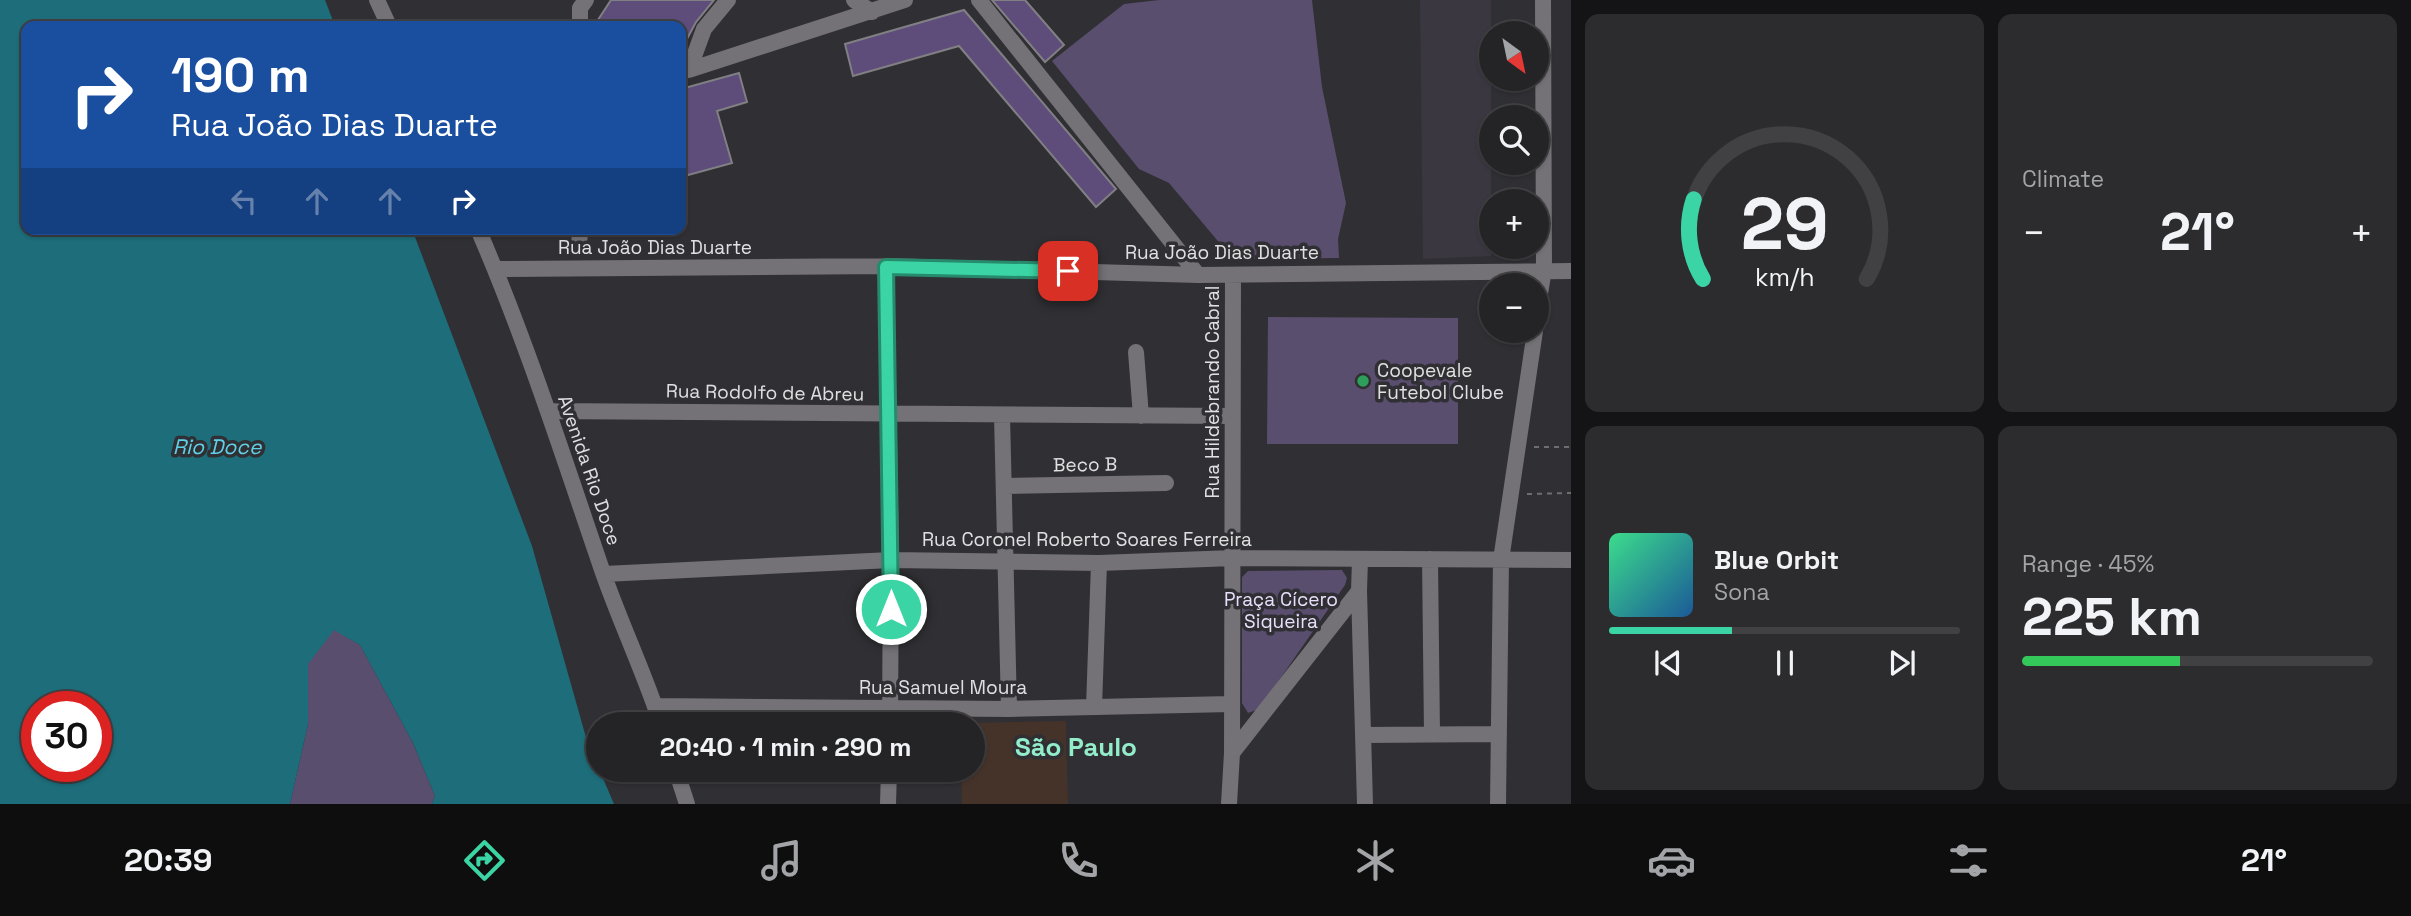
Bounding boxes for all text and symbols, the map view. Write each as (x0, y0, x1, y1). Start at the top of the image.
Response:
north arrow (1479, 21, 1549, 91)
map controls (1479, 21, 1549, 343)
text: 190 m (171, 44, 309, 106)
icon: right (56, 49, 147, 140)
text: Rua João Dias Duarte (171, 105, 498, 145)
button: search (1479, 105, 1549, 175)
text: Climate (2022, 164, 2104, 194)
text: 29 (1741, 177, 1828, 270)
icon: left (225, 182, 263, 220)
icon: ahead (298, 182, 336, 220)
icon: ahead (371, 182, 409, 220)
icon: right (444, 182, 482, 220)
button: + (1479, 189, 1549, 259)
text: 21° (2160, 199, 2235, 265)
text: − (2022, 209, 2046, 257)
text: + (2349, 209, 2373, 257)
street label: Rua João Dias Duarte (558, 235, 752, 260)
street label: Rua João Dias Duarte (1125, 240, 1319, 265)
pin (1038, 241, 1098, 301)
icon: arrive (1049, 252, 1087, 290)
text: km/h (1755, 261, 1814, 293)
button: − (1479, 273, 1549, 343)
street label: Rua Hildebrando Cabral (1200, 286, 1225, 498)
place label: Coopevale Futebol Clube (1377, 358, 1504, 405)
marker: Coopevale Futebol Clube (1355, 373, 1371, 389)
street label: Rua Rodolfo de Abreu (666, 378, 864, 407)
street label: Avenida Rio Doce (552, 392, 627, 549)
water label: Rio Doce (173, 433, 263, 460)
street label: Beco B (1053, 451, 1117, 478)
street label: Rua Coronel Roberto Soares Ferreira (922, 527, 1252, 552)
text: Blue Orbit (1714, 543, 1839, 577)
text: Range · 45% (2022, 549, 2154, 579)
position arrow (854, 572, 928, 646)
text: Sona (1714, 577, 1770, 607)
text: 225 km (2022, 584, 2202, 650)
park label: Praça Cícero Siqueira (1224, 587, 1338, 634)
icon: previous (1649, 644, 1687, 682)
icon: pause (1766, 644, 1804, 682)
icon: next (1883, 644, 1921, 682)
street label: Rua Samuel Moura (859, 675, 1027, 700)
speed limit sign: 30 (21, 691, 112, 782)
text: 20:40 · 1 min · 290 m (660, 730, 911, 764)
district label: São Paulo (1015, 730, 1137, 764)
icon: directions (460, 836, 509, 885)
icon: music (757, 836, 806, 885)
icon: phone (1054, 836, 1103, 885)
icon: climate (1351, 836, 1400, 885)
icon: car (1647, 836, 1696, 885)
icon: filters (1944, 836, 1993, 885)
text: 20:39 (124, 840, 212, 880)
text: 21° (2241, 840, 2287, 880)

